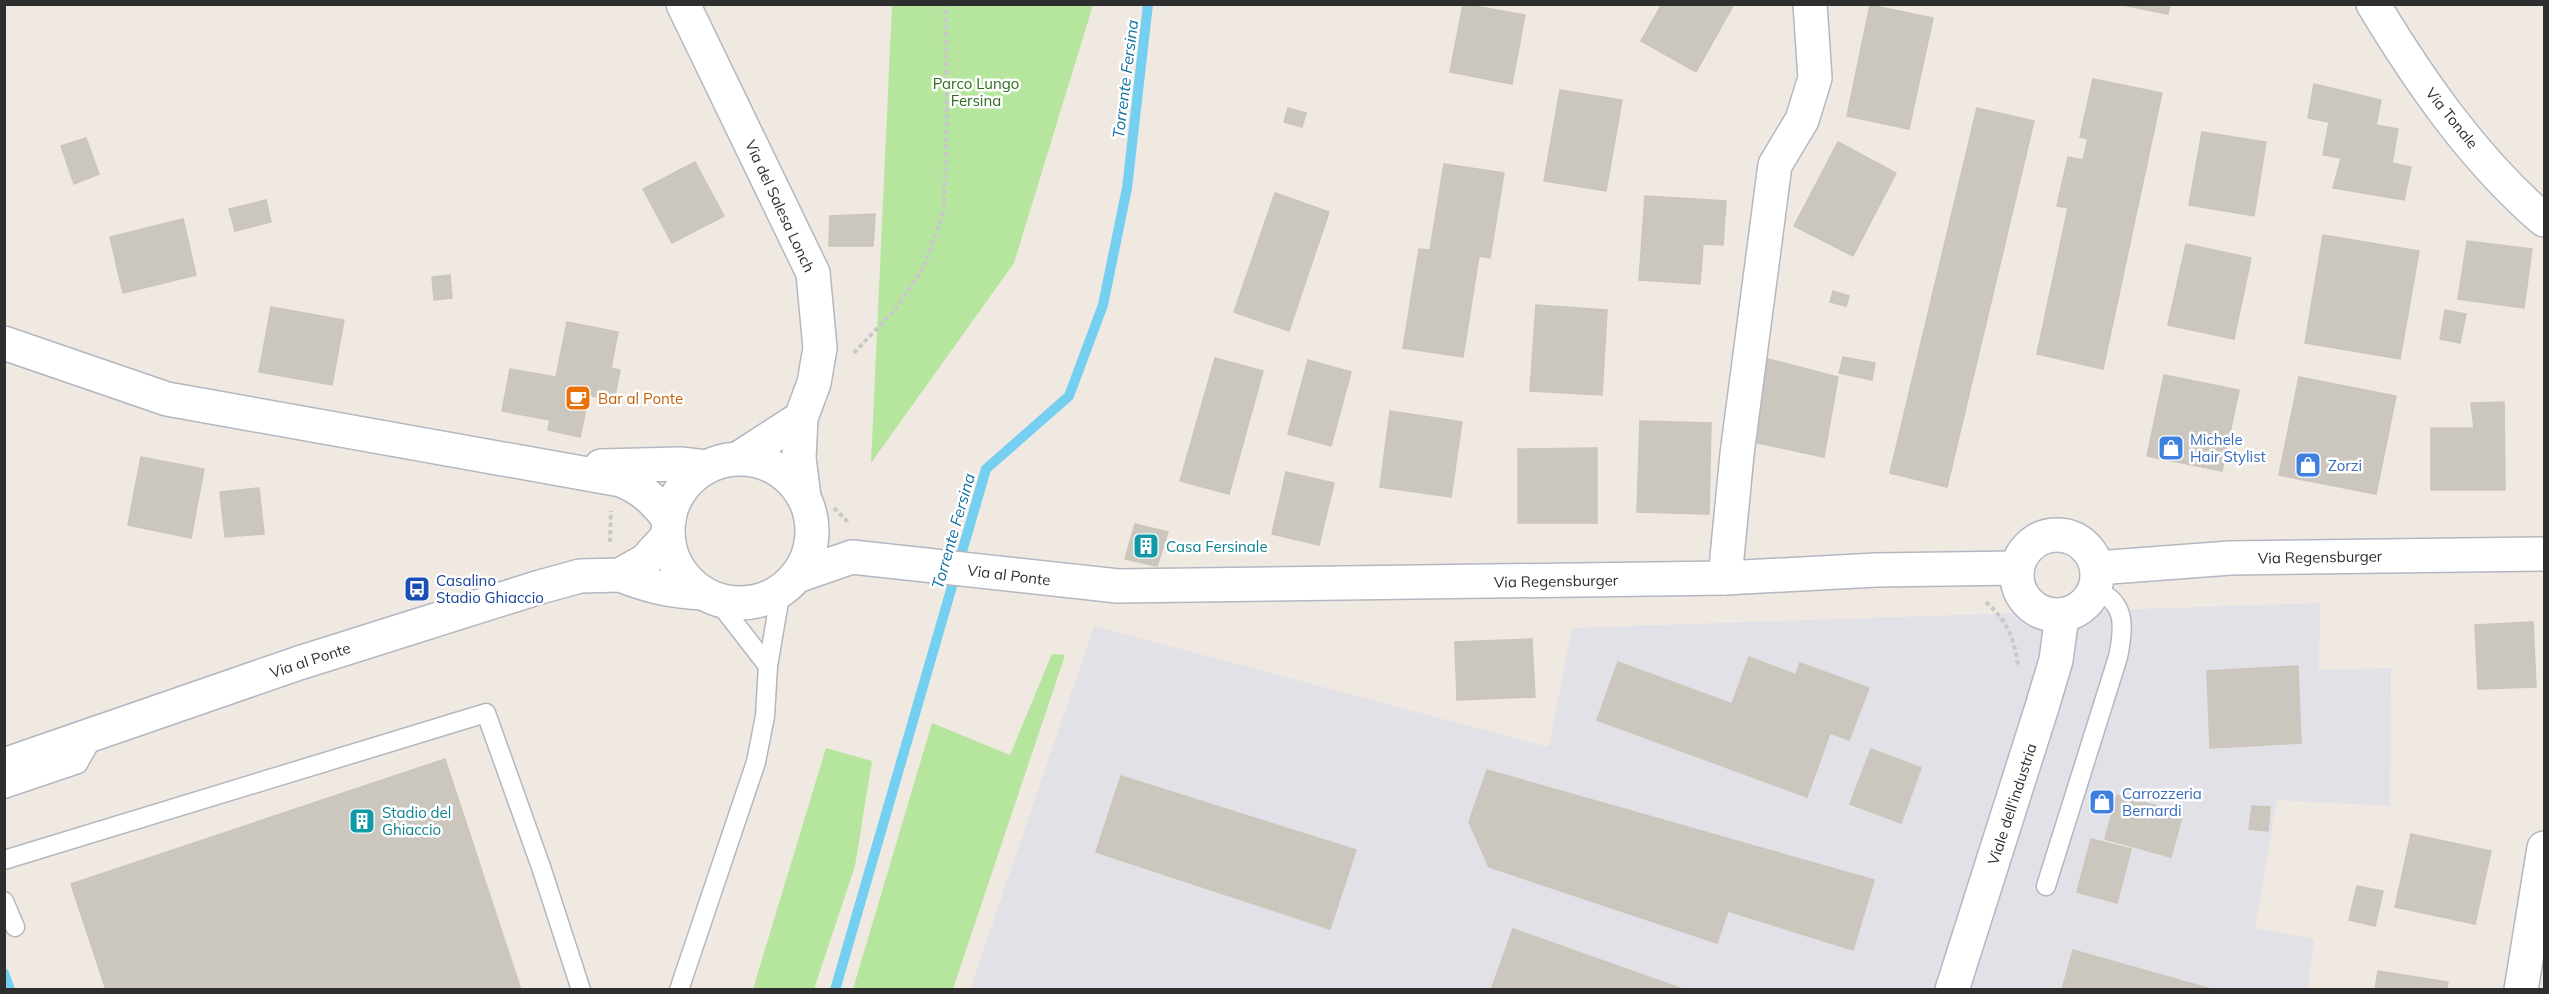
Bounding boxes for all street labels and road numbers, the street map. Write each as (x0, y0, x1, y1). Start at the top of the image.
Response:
street label: Via Tonale (2422, 84, 2482, 152)
street label: Via del Salesa Lonch (741, 137, 819, 275)
street label: Via Regensburger (2258, 546, 2383, 568)
street label: Via al Ponte (966, 560, 1052, 590)
street label: Via Regensburger (1494, 570, 1619, 592)
street label: Via al Ponte (267, 638, 353, 682)
street label: Viale dell'industria (1983, 741, 2041, 867)

